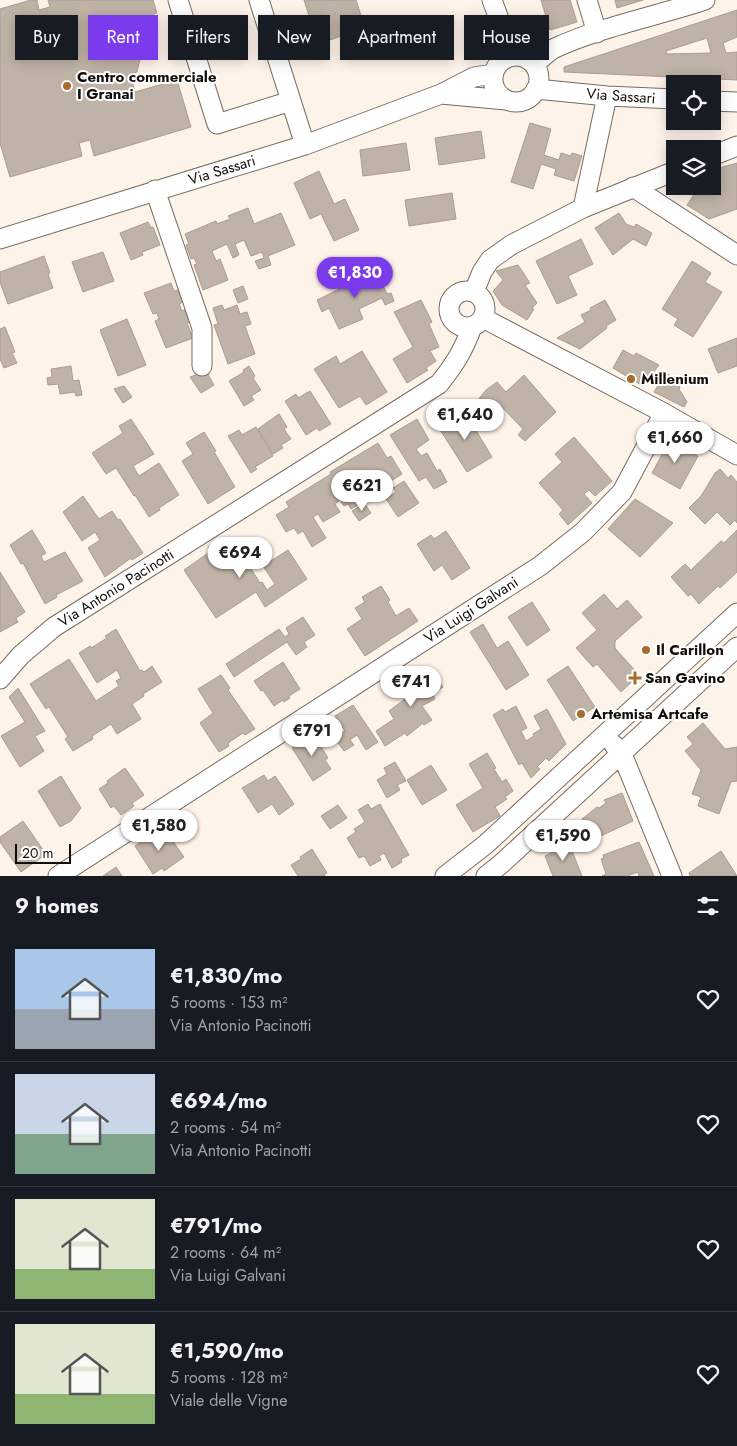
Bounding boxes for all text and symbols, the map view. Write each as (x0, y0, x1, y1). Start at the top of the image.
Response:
chip: Buy (15, 15, 78, 60)
chip: Rent (88, 15, 158, 60)
chip: Filters (168, 15, 248, 60)
chip: New (258, 15, 330, 60)
chip: Apartment (340, 15, 454, 60)
chip: House (464, 15, 549, 60)
place label: Centro commerciale I Granai (77, 66, 217, 105)
map controls (666, 75, 721, 195)
button: locate (666, 75, 721, 130)
marker: Centro commerciale I Granai (61, 80, 73, 92)
street label: Via Sassari (586, 83, 656, 109)
button: layers (666, 140, 721, 195)
street label: Via Sassari (186, 149, 258, 191)
pin: €1,830 (314, 256, 396, 299)
text: €1,830 (328, 261, 382, 284)
place label: Millenium (641, 368, 709, 390)
marker: Millenium (625, 373, 637, 385)
pin: €1,640 (424, 398, 506, 441)
text: €1,640 (437, 403, 493, 426)
pin: €1,660 (634, 422, 716, 464)
text: €1,660 (647, 426, 703, 449)
pin: €621 (332, 470, 392, 512)
text: €621 (342, 474, 382, 497)
pin: €694 (210, 536, 270, 579)
text: €694 (218, 541, 262, 564)
street label: Via Antonio Pacinotti (54, 543, 178, 633)
street label: Via Luigi Galvani (419, 571, 523, 649)
place label: Il Carillon (656, 639, 724, 661)
marker: Il Carillon (640, 644, 652, 656)
pin: €741 (381, 666, 441, 708)
place label: San Gavino (645, 667, 725, 689)
text: €741 (391, 670, 431, 693)
marker: San Gavino (629, 672, 641, 684)
place label: Artemisa Artcafe (590, 703, 709, 725)
marker: Artemisa Artcafe (575, 708, 587, 720)
pin: €791 (282, 714, 342, 757)
text: €791 (293, 719, 331, 742)
pin: €1,580 (118, 810, 200, 852)
text: €1,580 (132, 814, 186, 837)
pin: €1,590 (522, 820, 604, 862)
text: €1,590 (535, 824, 591, 847)
scale bar (15, 841, 71, 864)
text: 20 m (22, 843, 54, 863)
text: 9 homes (15, 891, 99, 921)
icon: filters (694, 892, 722, 920)
text: €1,830/mo (170, 961, 282, 991)
icon: home (55, 969, 115, 1029)
icon: heart (694, 985, 722, 1013)
text: 5 rooms · 153 m² (170, 991, 288, 1014)
text: Via Antonio Pacinotti (170, 1014, 312, 1037)
text: €694/mo (170, 1086, 267, 1116)
icon: home (55, 1094, 115, 1154)
icon: heart (694, 1110, 722, 1138)
text: 2 rooms · 54 m² (170, 1116, 281, 1139)
text: Via Antonio Pacinotti (170, 1139, 312, 1162)
text: €791/mo (170, 1211, 262, 1241)
icon: home (55, 1219, 115, 1279)
icon: heart (694, 1235, 722, 1263)
text: 2 rooms · 64 m² (170, 1241, 281, 1264)
text: Via Luigi Galvani (170, 1264, 286, 1287)
text: €1,590/mo (170, 1336, 284, 1366)
icon: home (55, 1344, 115, 1404)
icon: heart (694, 1360, 722, 1388)
text: 5 rooms · 128 m² (170, 1366, 288, 1389)
text: Viale delle Vigne (170, 1389, 287, 1412)

